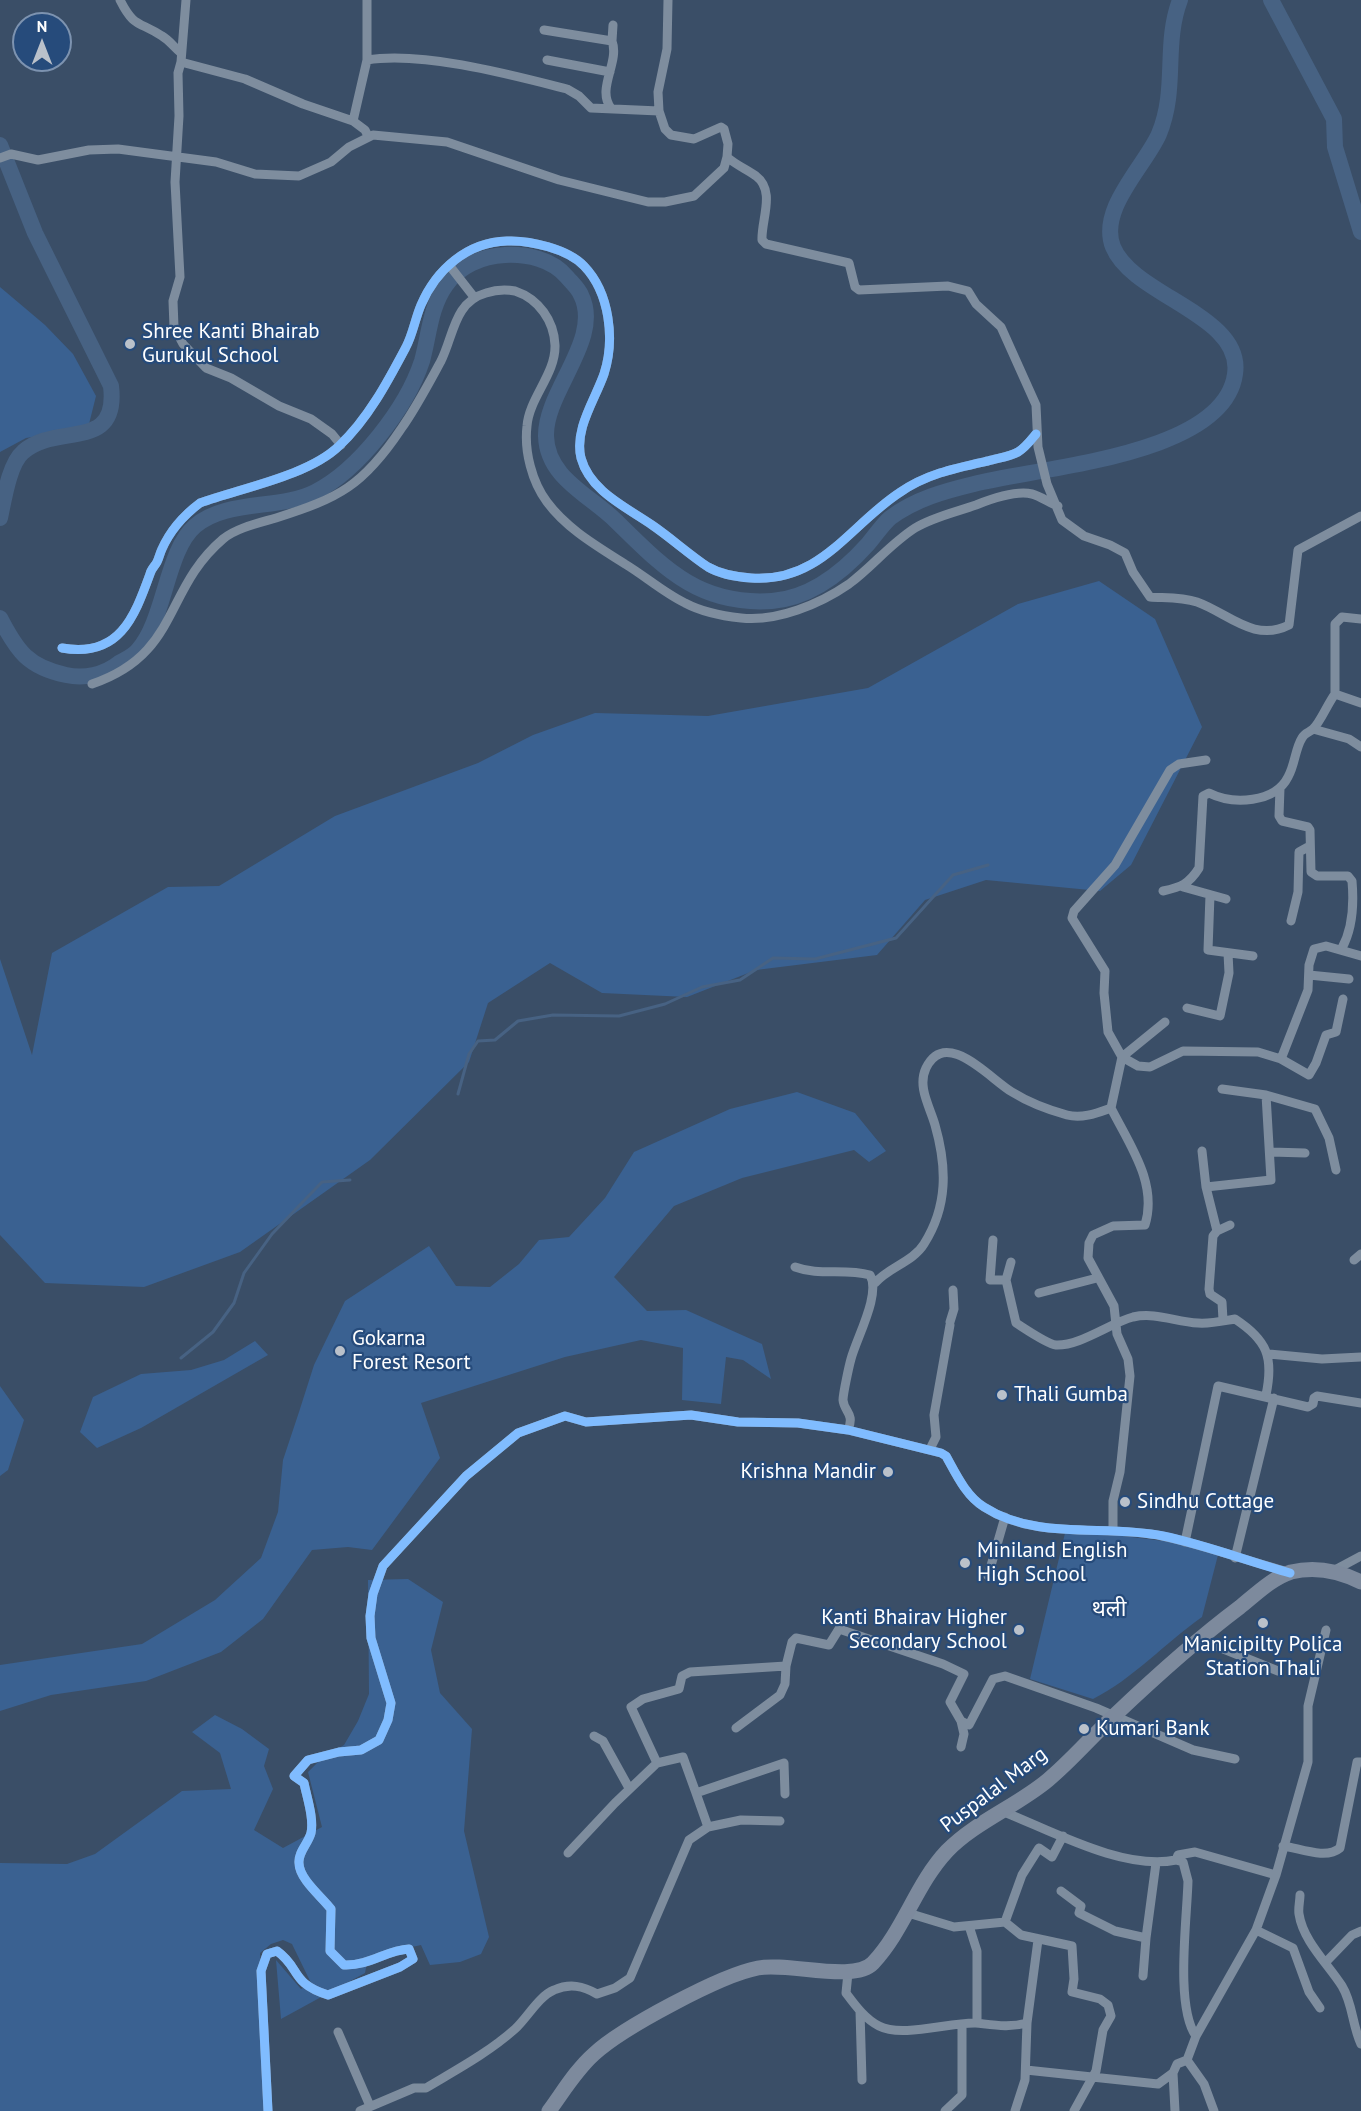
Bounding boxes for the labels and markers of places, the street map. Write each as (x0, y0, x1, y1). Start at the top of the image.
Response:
place label: Shree Kanti Bhairab Gurukul School (142, 319, 320, 369)
marker: Shree Kanti Bhairab Gurukul School (123, 337, 137, 351)
place label: Gokarna Forest Resort (352, 1326, 471, 1376)
marker: Gokarna Forest Resort (333, 1344, 347, 1358)
place label: Thali Gumba (1014, 1382, 1128, 1408)
marker: Thali Gumba (995, 1388, 1009, 1402)
place label: Krishna Mandir (741, 1459, 876, 1485)
marker: Krishna Mandir (881, 1465, 895, 1479)
place label: Sindhu Cottage (1137, 1489, 1274, 1515)
marker: Sindhu Cottage (1118, 1495, 1132, 1509)
place label: Miniland English High School (977, 1538, 1127, 1588)
marker: Miniland English High School (958, 1556, 972, 1570)
place label: Kanti Bhairav Higher Secondary School (821, 1605, 1007, 1655)
marker: Manicipilty Polica Station Thali (1256, 1616, 1270, 1630)
marker: Kanti Bhairav Higher Secondary School (1012, 1623, 1026, 1637)
place label: Manicipilty Polica Station Thali (1184, 1632, 1342, 1682)
place label: Kumari Bank (1096, 1716, 1210, 1742)
marker: Kumari Bank (1077, 1722, 1091, 1736)

